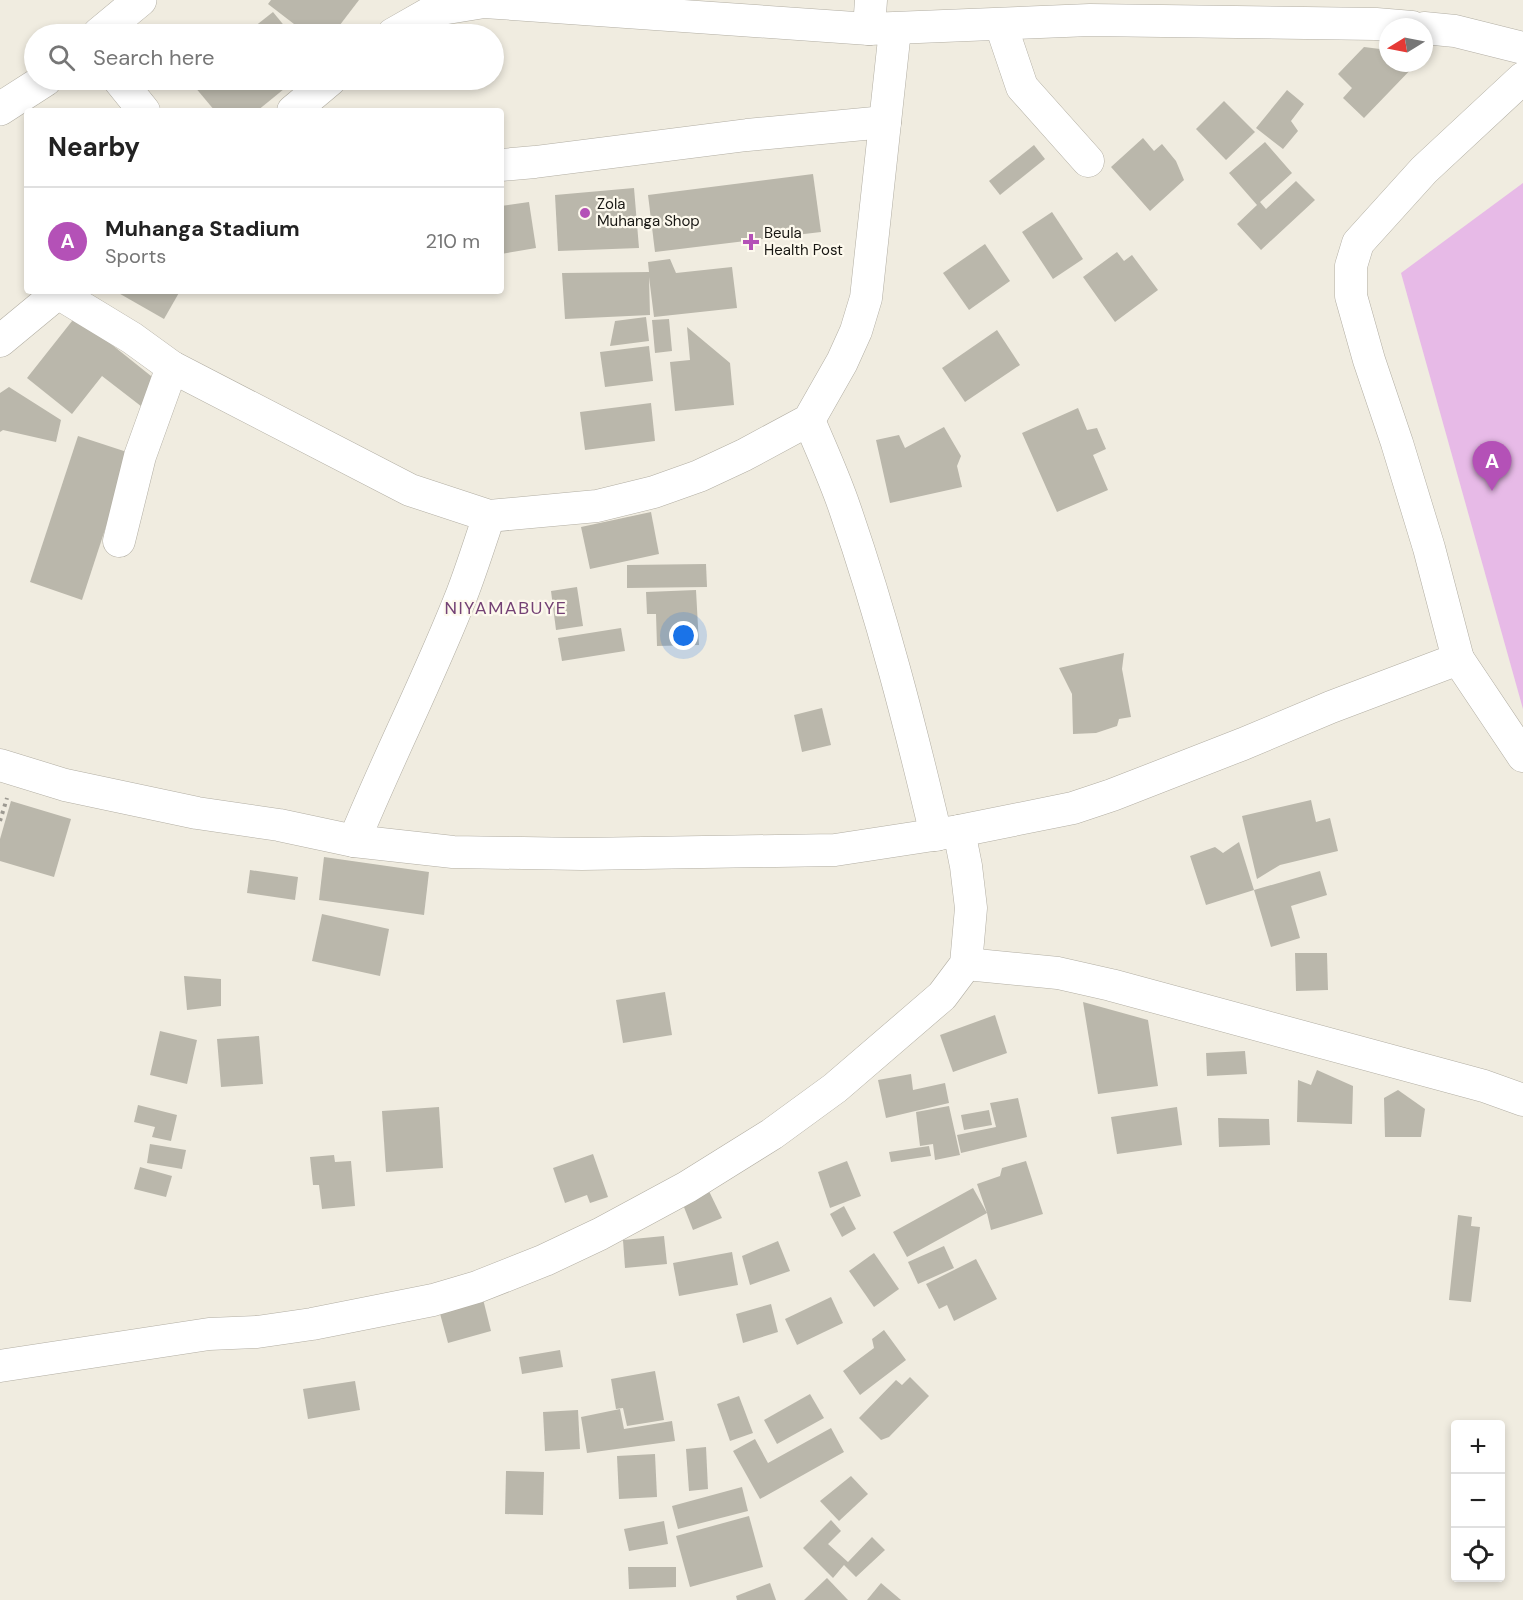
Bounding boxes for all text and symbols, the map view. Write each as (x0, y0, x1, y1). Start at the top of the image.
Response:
north arrow (1379, 18, 1433, 72)
search box (24, 24, 504, 90)
icon: search (45, 41, 78, 74)
text: Search here (93, 43, 214, 72)
text: Nearby (48, 130, 140, 164)
place label: Zola Muhanga Shop (597, 194, 700, 231)
marker: Zola Muhanga Shop (578, 206, 592, 220)
text: Muhanga Stadium (105, 214, 300, 243)
place label: Beula Health Post (764, 223, 843, 260)
text: A (60, 228, 75, 254)
text: 210 m (425, 228, 480, 254)
marker: Beula Health Post (742, 233, 760, 251)
text: Sports (105, 243, 166, 269)
pin: A (1472, 442, 1512, 491)
district label: NIYAMABUYE (444, 596, 568, 620)
your location (669, 621, 698, 650)
map controls (1451, 1420, 1505, 1582)
button: + (1451, 1420, 1505, 1474)
button: − (1451, 1474, 1505, 1528)
button: locate (1451, 1528, 1505, 1582)

